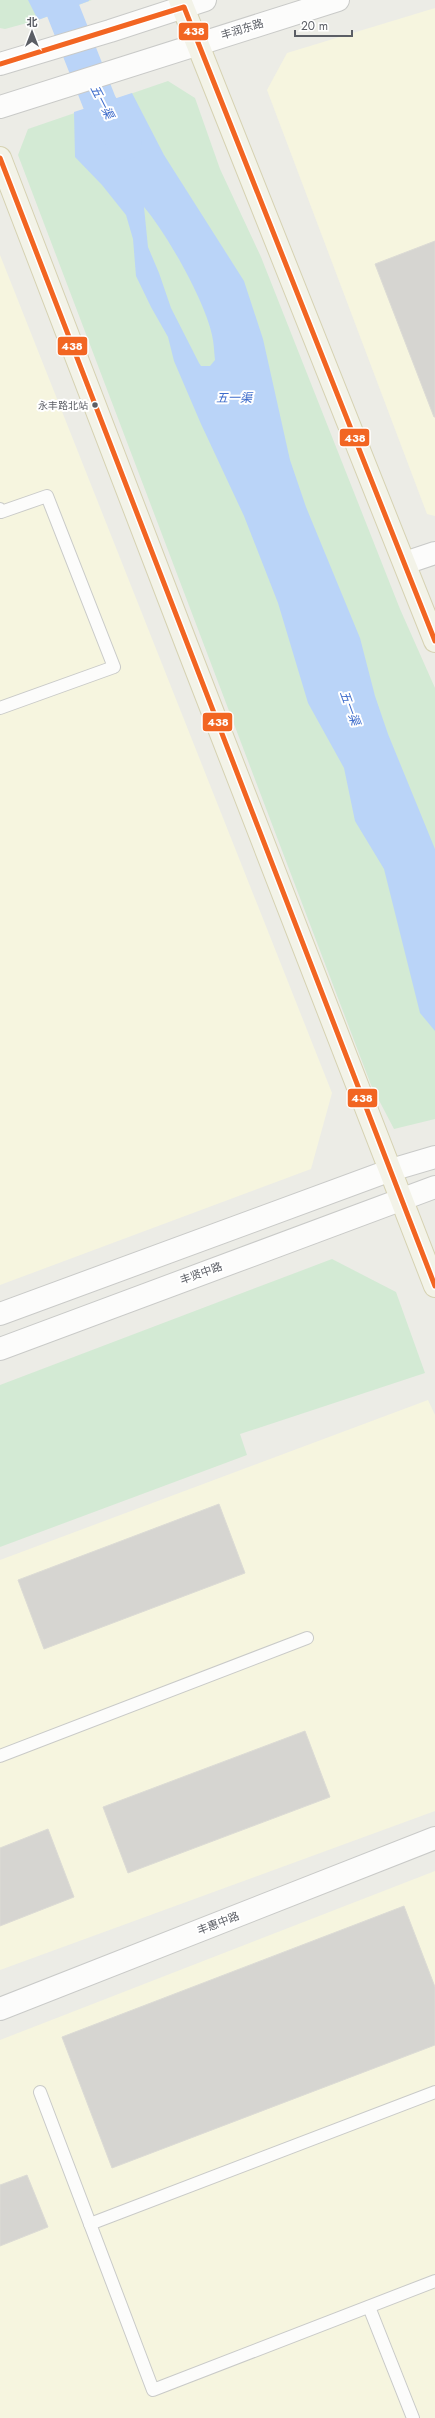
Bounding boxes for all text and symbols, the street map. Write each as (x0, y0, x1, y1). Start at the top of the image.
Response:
north arrow (12, 12, 52, 52)
scale bar (295, 12, 352, 38)
text: 北 (27, 14, 38, 30)
street label: 丰润东路 (219, 15, 265, 43)
text: 20 m (301, 17, 328, 35)
line badge: 438 (178, 22, 209, 41)
text: 438 (183, 23, 205, 39)
water label: 五一渠 (86, 82, 119, 124)
line badge: 438 (57, 336, 88, 356)
text: 438 (61, 338, 83, 354)
water label: 五一渠 (216, 389, 254, 407)
place label: 永丰路北站 (38, 398, 88, 413)
marker: 永丰路北站 (90, 400, 100, 410)
line badge: 438 (339, 428, 370, 447)
text: 438 (344, 430, 366, 446)
water label: 五一渠 (335, 688, 365, 730)
line badge: 438 (202, 712, 233, 732)
text: 438 (207, 714, 229, 730)
line badge: 438 (347, 1088, 378, 1108)
text: 438 (351, 1090, 373, 1106)
street label: 丰贤中路 (178, 1258, 224, 1288)
street label: 丰惠中路 (195, 1908, 241, 1938)

